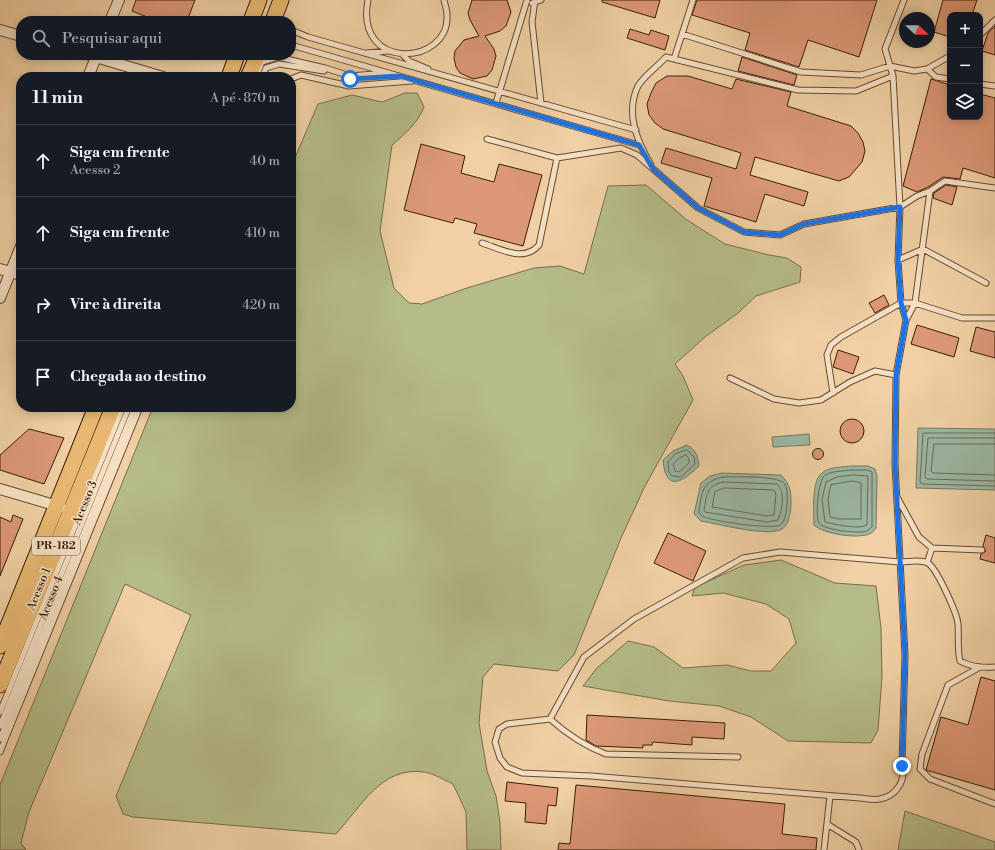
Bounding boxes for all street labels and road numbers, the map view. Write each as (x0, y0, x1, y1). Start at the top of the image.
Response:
street label: Acesso 3 (69, 478, 101, 528)
road number: PR-182 (32, 537, 80, 555)
street label: Acesso 1 (23, 565, 55, 614)
street label: Acesso 4 (35, 573, 67, 623)

